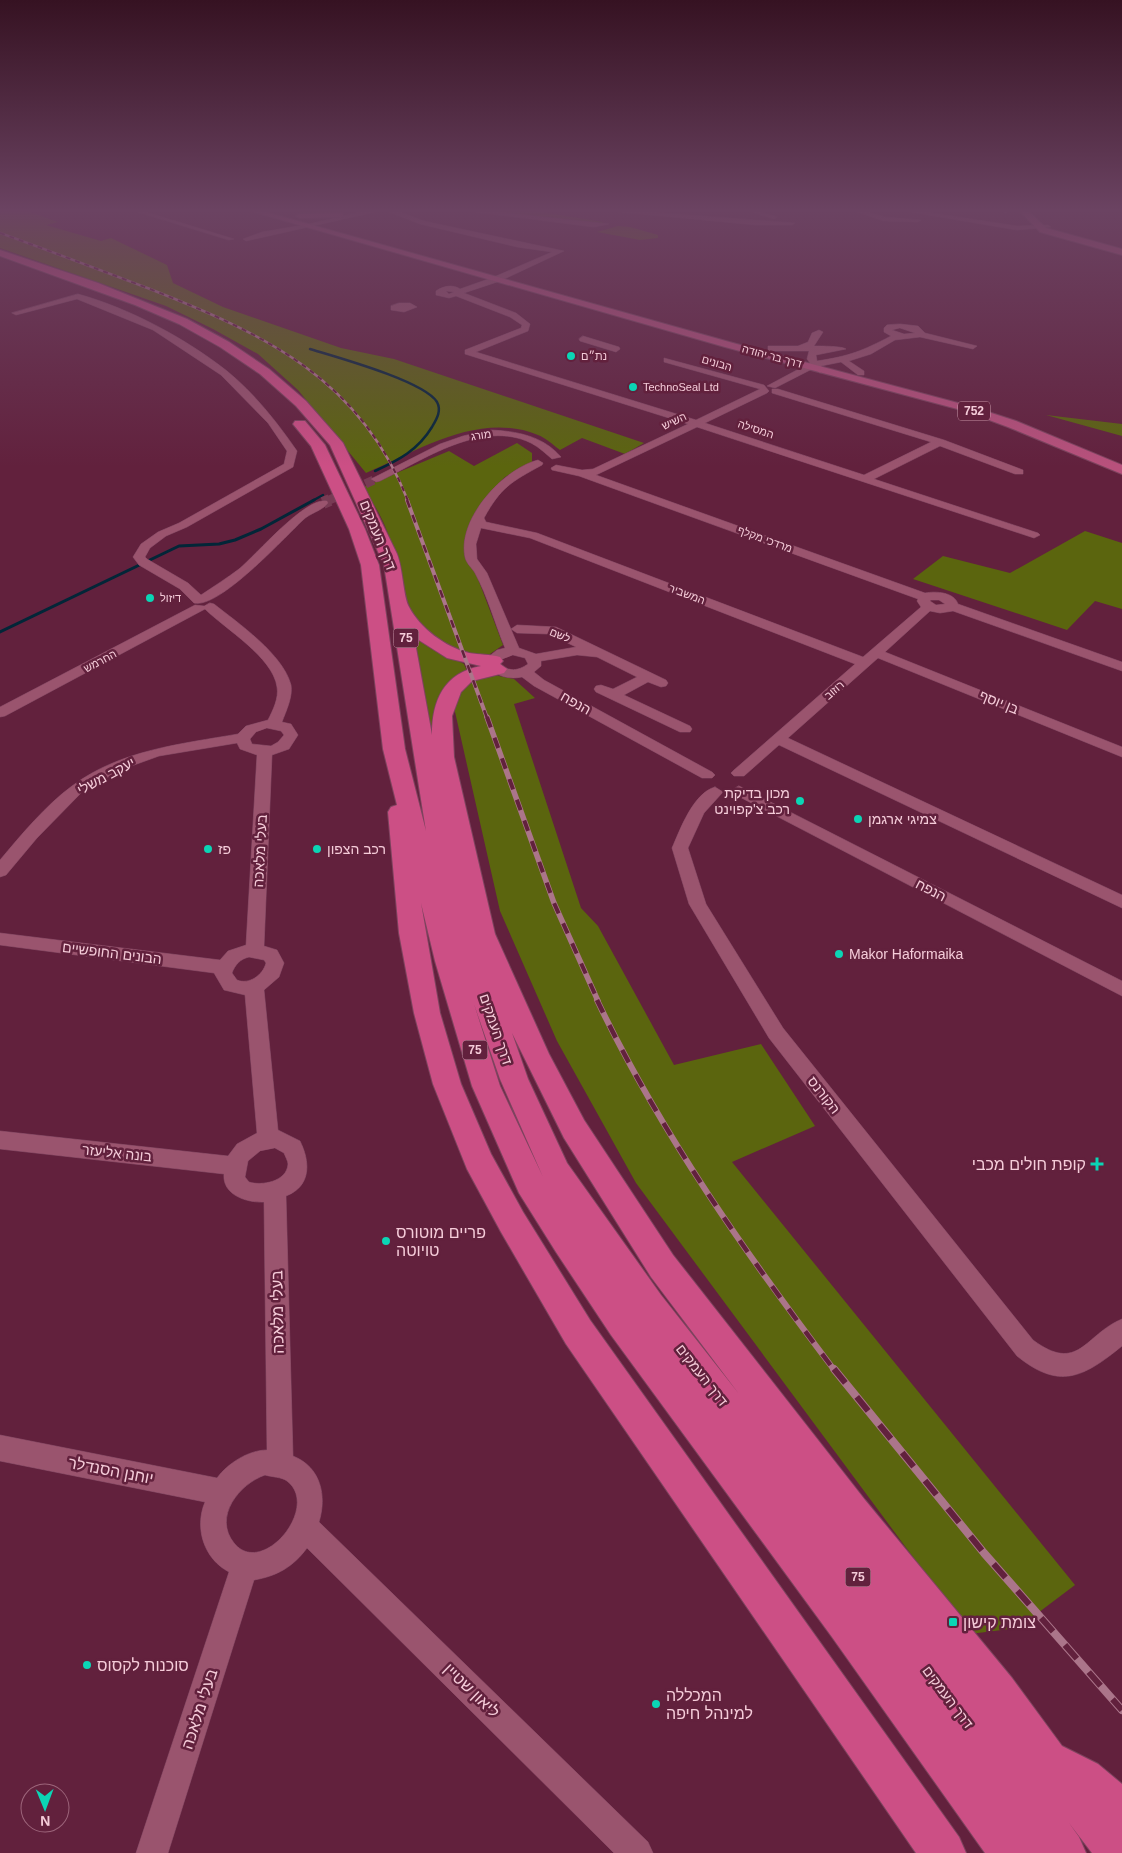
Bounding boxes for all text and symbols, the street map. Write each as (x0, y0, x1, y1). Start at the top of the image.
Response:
street label: דרך בר יהודה (741, 342, 803, 370)
marker: נת״ם (565, 350, 577, 362)
place label: נת״ם (581, 350, 607, 362)
street label: הבונים (701, 353, 733, 373)
marker: TechnoSeal Ltd (627, 381, 639, 393)
place label: TechnoSeal Ltd (643, 381, 719, 393)
road number: 752 (958, 402, 990, 421)
street label: השיש (660, 410, 688, 432)
street label: המסילה (736, 418, 776, 440)
street label: מורג (470, 428, 492, 442)
street label: דרך העמקים (357, 498, 399, 572)
street label: מרדכי מקלף (736, 524, 794, 554)
street label: המשביר (667, 582, 707, 606)
marker: דיזול (144, 592, 156, 604)
place label: דיזול (160, 592, 181, 604)
street label: לשם (548, 625, 572, 645)
road number: 75 (394, 628, 418, 648)
street label: החרמש (82, 647, 118, 675)
street label: רוזוב (822, 678, 846, 702)
street label: בן יוסף (977, 687, 1021, 717)
street label: הנפח (558, 688, 594, 718)
street label: יעקב משלי (74, 754, 138, 798)
place label: מכון בדיקת רכב צ'קפוינט (714, 785, 790, 817)
marker: מכון בדיקת רכב צ'קפוינט (794, 795, 806, 807)
place label: צמיגי ארגמן (868, 811, 937, 827)
marker: צמיגי ארגמן (852, 813, 864, 825)
street label: בעלי מלאכה (250, 814, 270, 888)
place label: פז (218, 841, 231, 857)
place label: רכב הצפון (327, 841, 386, 857)
marker: פז (202, 843, 214, 855)
marker: רכב הצפון (311, 843, 323, 855)
street label: הנפח (913, 876, 949, 904)
street label: הבונים החופשיים (61, 939, 163, 967)
place label: Makor Haformaika (849, 946, 964, 962)
marker: Makor Haformaika (833, 948, 845, 960)
street label: דרך העמקים (476, 991, 516, 1067)
road number: 75 (462, 1040, 488, 1060)
street label: הקורנס (804, 1073, 844, 1117)
street label: בונה אליעזר (81, 1141, 153, 1165)
place label: קופת חולים מכבי (972, 1156, 1086, 1173)
marker: קופת חולים מכבי (1090, 1157, 1104, 1171)
place label: פריים מוטורס טויוטה (396, 1224, 486, 1259)
marker: פריים מוטורס טויוטה (380, 1235, 392, 1247)
street label: בעלי מלאכה (268, 1270, 287, 1354)
street label: דרך העמקים (673, 1341, 731, 1409)
street label: יוחנן הסנדלר (67, 1454, 155, 1487)
road number: 75 (846, 1568, 870, 1586)
place label: צומת קישון (963, 1614, 1036, 1631)
marker: צומת קישון (947, 1616, 959, 1628)
place label: סוכנות לקסוס (97, 1657, 189, 1674)
marker: סוכנות לקסוס (81, 1659, 93, 1671)
street label: ליאון שטיין (441, 1660, 503, 1721)
street label: דרך העמקים (919, 1663, 977, 1731)
street label: בעלי מלאכה (178, 1666, 221, 1752)
place label: המכללה למינהל חיפה (666, 1687, 753, 1722)
marker: המכללה למינהל חיפה (650, 1698, 662, 1710)
north arrow (20, 1783, 70, 1833)
text: N (40, 1813, 50, 1829)

